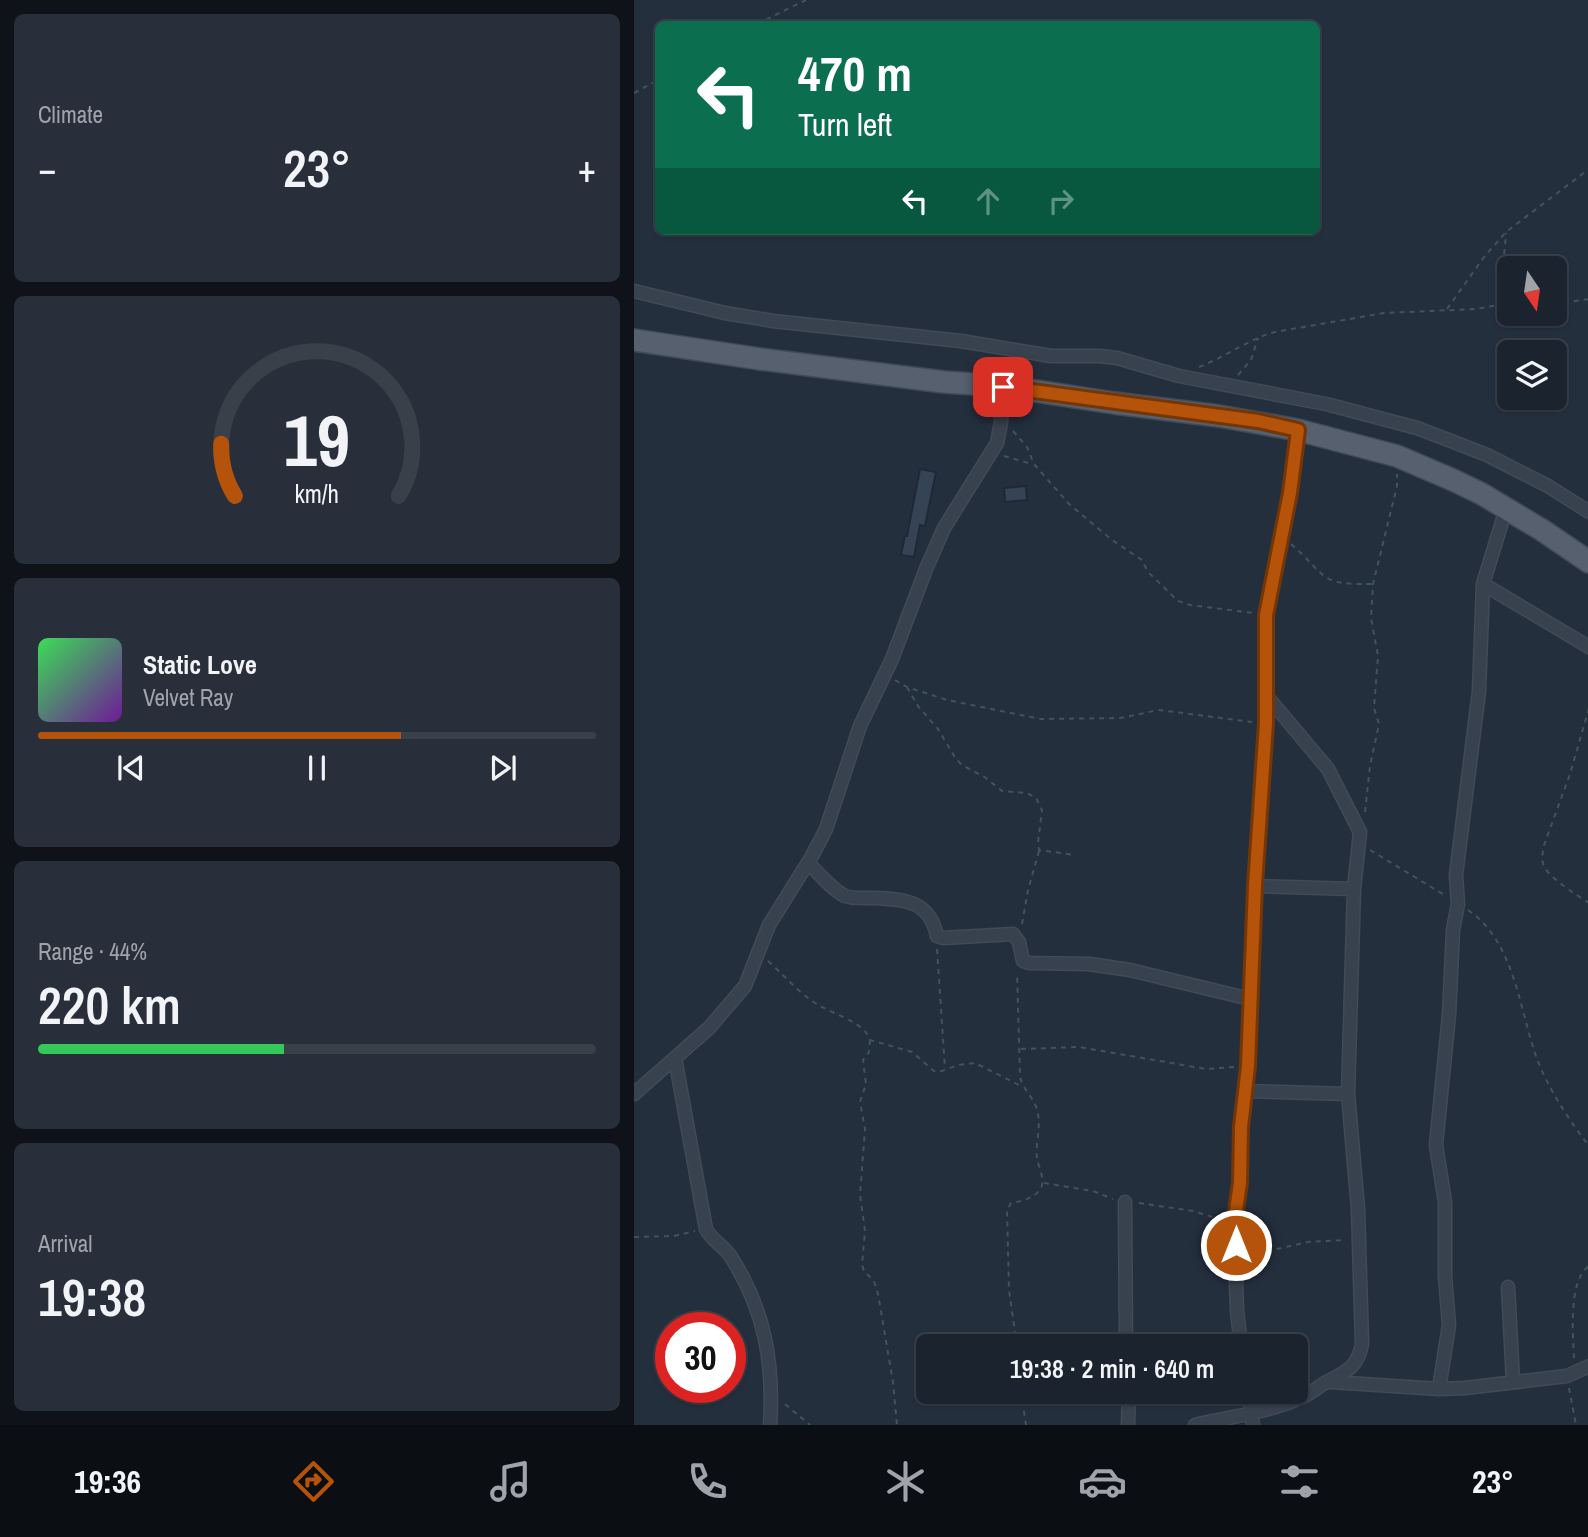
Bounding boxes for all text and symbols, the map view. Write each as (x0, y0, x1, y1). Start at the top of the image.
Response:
text: 470 m (798, 40, 912, 106)
icon: left (683, 49, 774, 140)
text: Climate (38, 99, 103, 130)
text: Turn left (798, 103, 892, 146)
text: 23° (283, 133, 351, 203)
text: − (38, 143, 56, 194)
text: + (578, 143, 596, 194)
icon: left (896, 182, 934, 220)
icon: ahead (969, 182, 1007, 220)
icon: right (1042, 182, 1080, 220)
north arrow (1497, 256, 1567, 326)
map controls (1497, 256, 1567, 410)
button: layers (1497, 340, 1567, 410)
pin (973, 357, 1033, 417)
icon: arrive (984, 368, 1022, 406)
text: 19 (284, 392, 350, 490)
text: km/h (295, 477, 339, 511)
text: Static Love (143, 647, 257, 682)
text: Velvet Ray (143, 682, 233, 713)
icon: previous (112, 749, 150, 787)
icon: pause (298, 749, 336, 787)
icon: next (484, 749, 522, 787)
text: Range · 44% (38, 936, 147, 967)
text: 220 km (38, 970, 181, 1040)
position arrow (1199, 1208, 1273, 1282)
text: Arrival (38, 1228, 93, 1259)
text: 19:38 (38, 1262, 146, 1332)
speed limit sign: 30 (655, 1312, 746, 1403)
text: 19:38 · 2 min · 640 m (1010, 1351, 1214, 1386)
icon: directions (289, 1457, 338, 1506)
icon: music (486, 1457, 535, 1506)
icon: phone (683, 1457, 732, 1506)
icon: climate (881, 1457, 930, 1506)
icon: car (1078, 1457, 1127, 1506)
icon: filters (1275, 1457, 1324, 1506)
text: 19:36 (74, 1460, 141, 1503)
text: 23° (1472, 1460, 1514, 1503)

